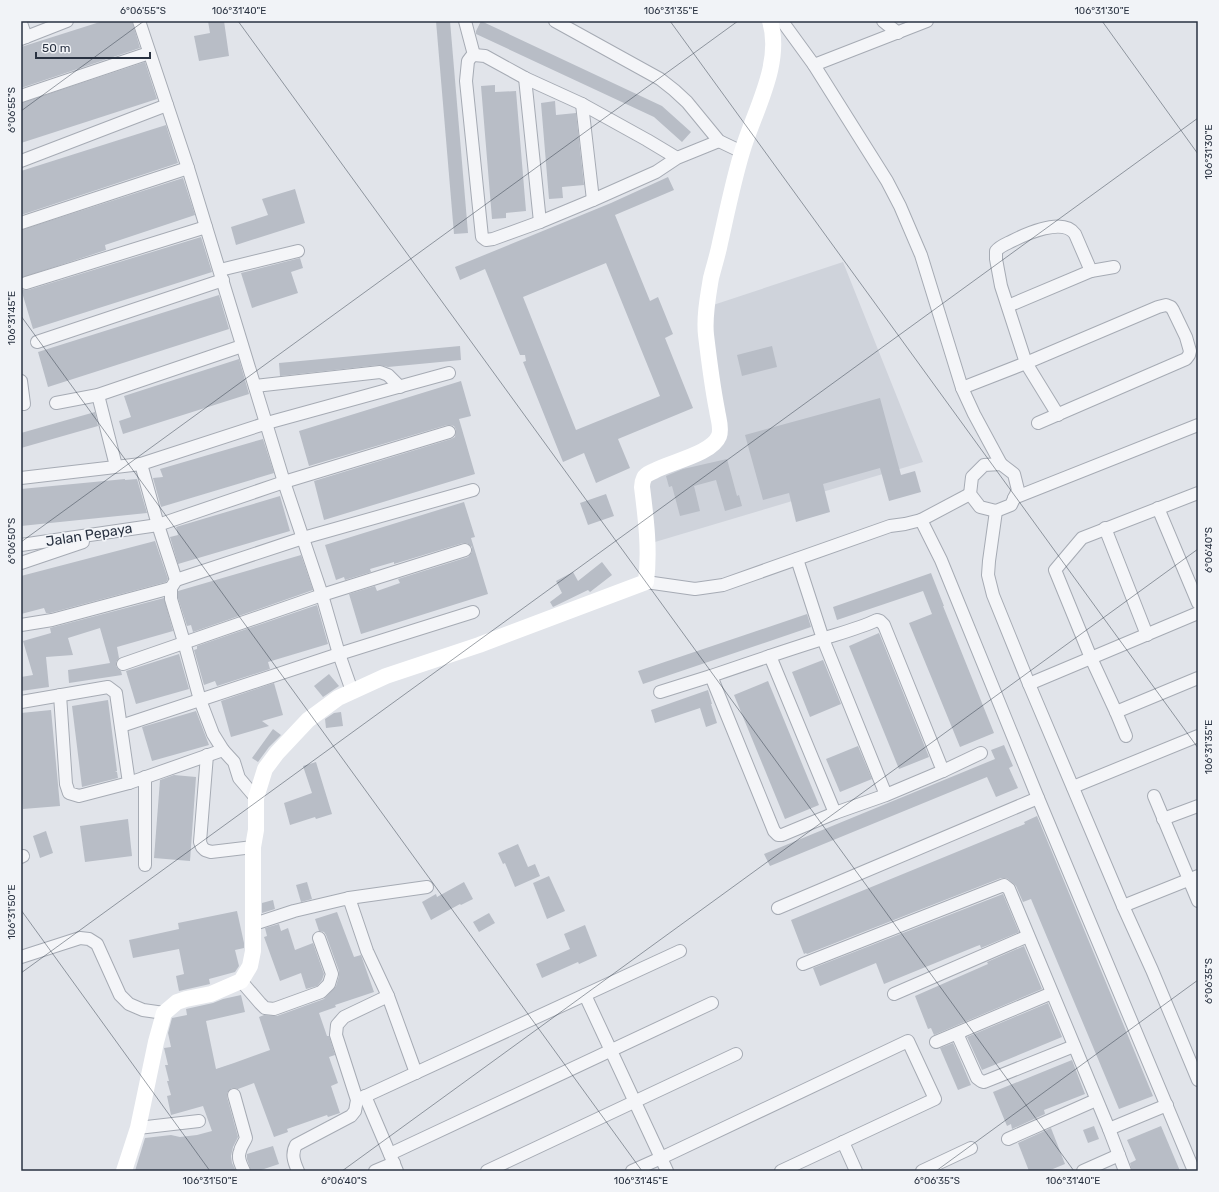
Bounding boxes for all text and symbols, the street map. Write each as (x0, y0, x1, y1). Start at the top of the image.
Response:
text: 6°06'55"S (120, 5, 166, 17)
text: 106°31'40"E (212, 5, 266, 17)
text: 106°31'35"E (644, 5, 698, 17)
text: 106°31'30"E (1075, 5, 1130, 17)
scale bar (36, 34, 150, 60)
text: 50 m (42, 41, 70, 55)
text: 6°06'55"S (6, 87, 18, 133)
text: 106°31'30"E (1203, 125, 1215, 180)
text: 106°31'45"E (6, 291, 18, 345)
text: 6°06'50"S (6, 518, 18, 564)
street label: Jalan Pepaya (44, 520, 134, 550)
text: 6°06'40"S (1203, 527, 1215, 573)
text: 106°31'35"E (1203, 720, 1215, 774)
text: 106°31'50"E (6, 885, 18, 939)
text: 6°06'35"S (1203, 958, 1215, 1004)
text: 106°31'50"E (183, 1175, 237, 1187)
text: 6°06'40"S (321, 1175, 367, 1187)
text: 106°31'45"E (614, 1175, 668, 1187)
text: 6°06'35"S (914, 1175, 960, 1187)
text: 106°31'40"E (1046, 1175, 1100, 1187)

